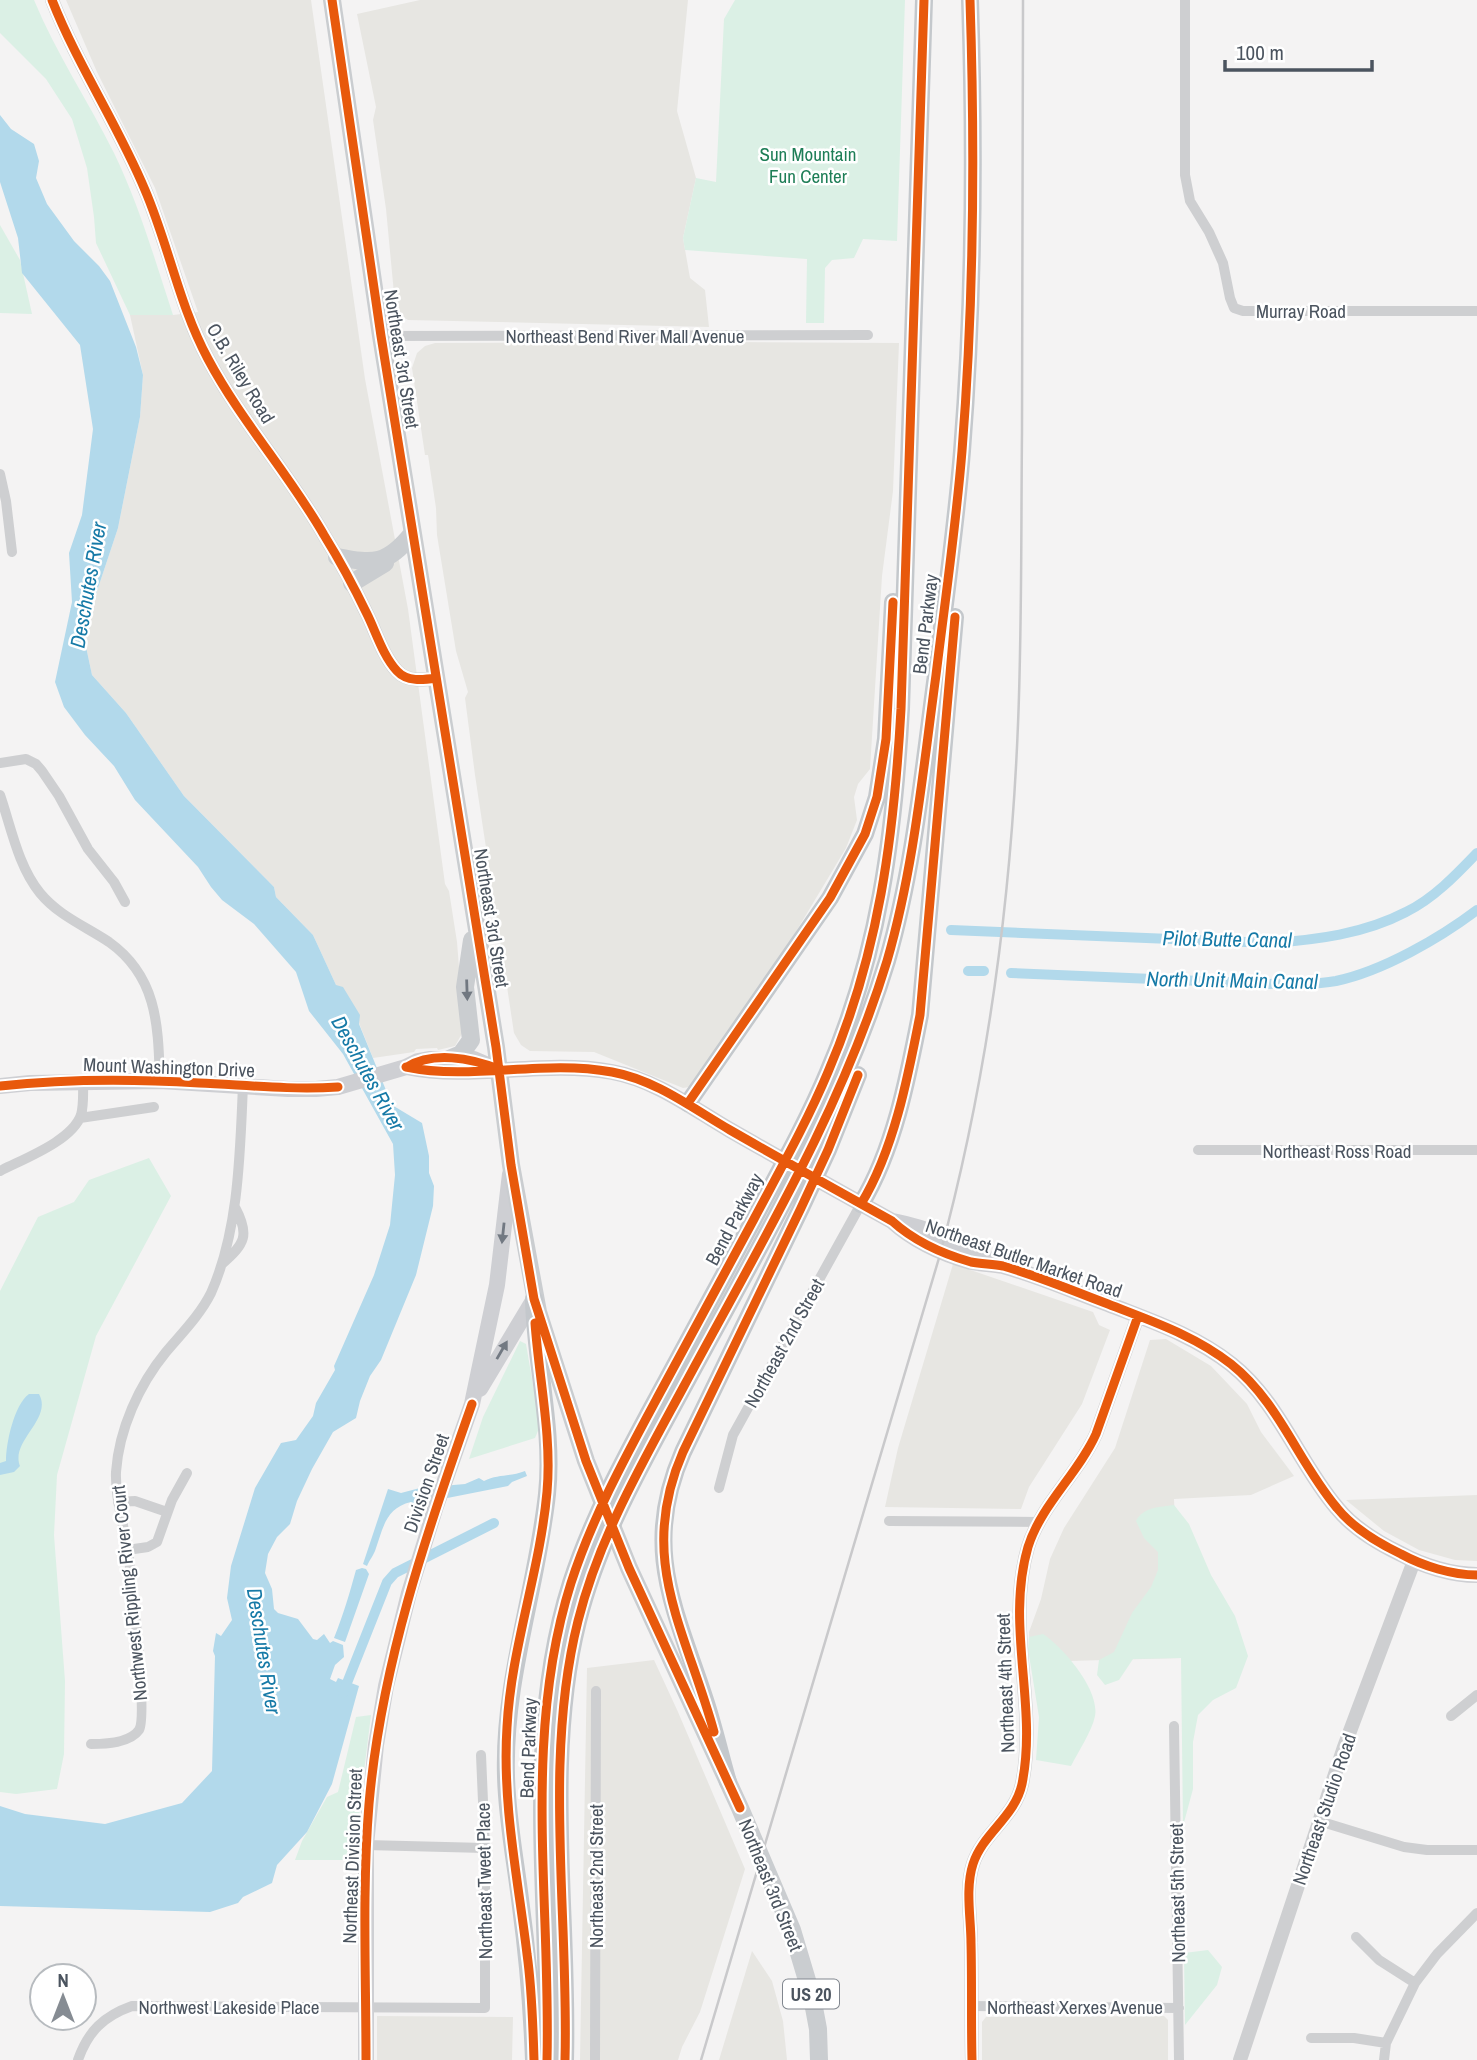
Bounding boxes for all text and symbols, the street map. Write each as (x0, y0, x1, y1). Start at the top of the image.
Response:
scale bar (1225, 28, 1372, 72)
text: 100 m (1236, 38, 1284, 67)
park label: Sun Mountain Fun Center (759, 141, 857, 189)
street label: Northeast 3rd Street (378, 288, 426, 431)
street label: Murray Road (1256, 298, 1346, 324)
street label: O.B. Riley Road (201, 318, 281, 428)
street label: Northeast Bend River Mall Avenue (506, 323, 744, 349)
water label: Deschutes River (63, 519, 114, 650)
street label: Bend Parkway (906, 572, 944, 675)
street label: Northeast 3rd Street (468, 847, 516, 990)
water label: Pilot Butte Canal (1162, 923, 1293, 955)
water label: North Unit Main Canal (1146, 964, 1319, 996)
one-way arrow (461, 979, 473, 1001)
water label: Deschutes River (324, 1010, 412, 1137)
street label: Mount Washington Drive (83, 1051, 255, 1083)
street label: Northeast Ross Road (1263, 1138, 1411, 1164)
street label: Bend Parkway (699, 1168, 769, 1269)
street label: Northeast Butler Market Road (922, 1212, 1126, 1304)
one-way arrow (498, 1222, 509, 1244)
street label: Northeast 2nd Street (738, 1273, 831, 1412)
one-way arrow (496, 1341, 508, 1360)
street label: Division Street (397, 1429, 455, 1536)
street label: Northwest Rippling River Court (105, 1483, 153, 1702)
water label: Deschutes River (240, 1586, 288, 1717)
street label: Northeast 4th Street (990, 1612, 1020, 1753)
street label: Bend Parkway (513, 1697, 543, 1799)
street label: Northeast Studio Road (1286, 1730, 1362, 1888)
street label: Northeast Division Street (336, 1767, 368, 1944)
street label: Northeast Tweet Place (470, 1803, 498, 1959)
street label: Northeast 2nd Street (583, 1803, 609, 1948)
street label: Northeast 3rd Street (733, 1815, 810, 1956)
street label: Northeast 5th Street (1163, 1822, 1191, 1963)
north arrow (28, 1962, 98, 2032)
text: N (57, 1967, 69, 1993)
road number: US 20 (783, 1980, 839, 2008)
street label: Northwest Lakeside Place (139, 1994, 320, 2020)
street label: Northeast Xerxes Avenue (987, 1994, 1163, 2020)

